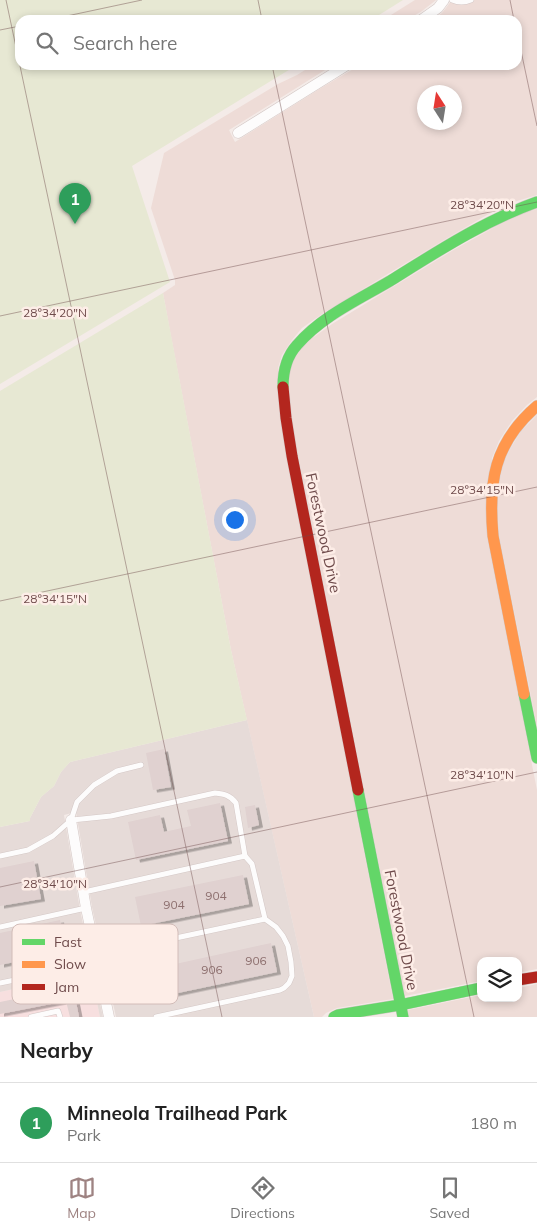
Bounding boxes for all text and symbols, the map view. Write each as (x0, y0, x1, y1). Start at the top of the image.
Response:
search box (15, 15, 522, 70)
icon: search (33, 29, 61, 57)
text: Search here (73, 31, 177, 55)
north arrow (417, 85, 462, 130)
pin: 1 (59, 183, 91, 224)
text: 28°34'20"N (450, 197, 514, 212)
text: 28°34'20"N (23, 305, 87, 320)
street label: Forestwood Drive (301, 471, 345, 595)
text: 28°34'15"N (450, 482, 514, 497)
your location (222, 507, 248, 533)
text: 28°34'15"N (23, 591, 87, 606)
text: 28°34'10"N (450, 767, 514, 782)
street label: Forestwood Drive (381, 868, 422, 992)
text: 28°34'10"N (23, 876, 87, 891)
house number: 904 (205, 888, 227, 903)
house number: 904 (163, 897, 185, 912)
legend (12, 924, 178, 1004)
text: Fast (54, 933, 82, 951)
house number: 906 (245, 953, 267, 968)
text: Slow (54, 955, 86, 973)
map controls (477, 957, 522, 1002)
button: layers (477, 957, 522, 1002)
house number: 906 (201, 962, 223, 977)
text: Jam (54, 978, 79, 996)
text: Nearby (20, 1037, 93, 1063)
text: Minneola Trailhead Park (67, 1101, 287, 1125)
text: 1 (31, 1113, 41, 1133)
text: 180 m (470, 1113, 517, 1133)
text: Park (67, 1125, 101, 1145)
tab: Map (67, 1174, 96, 1222)
tab: Directions (230, 1174, 295, 1222)
tab: Saved (429, 1174, 470, 1222)

